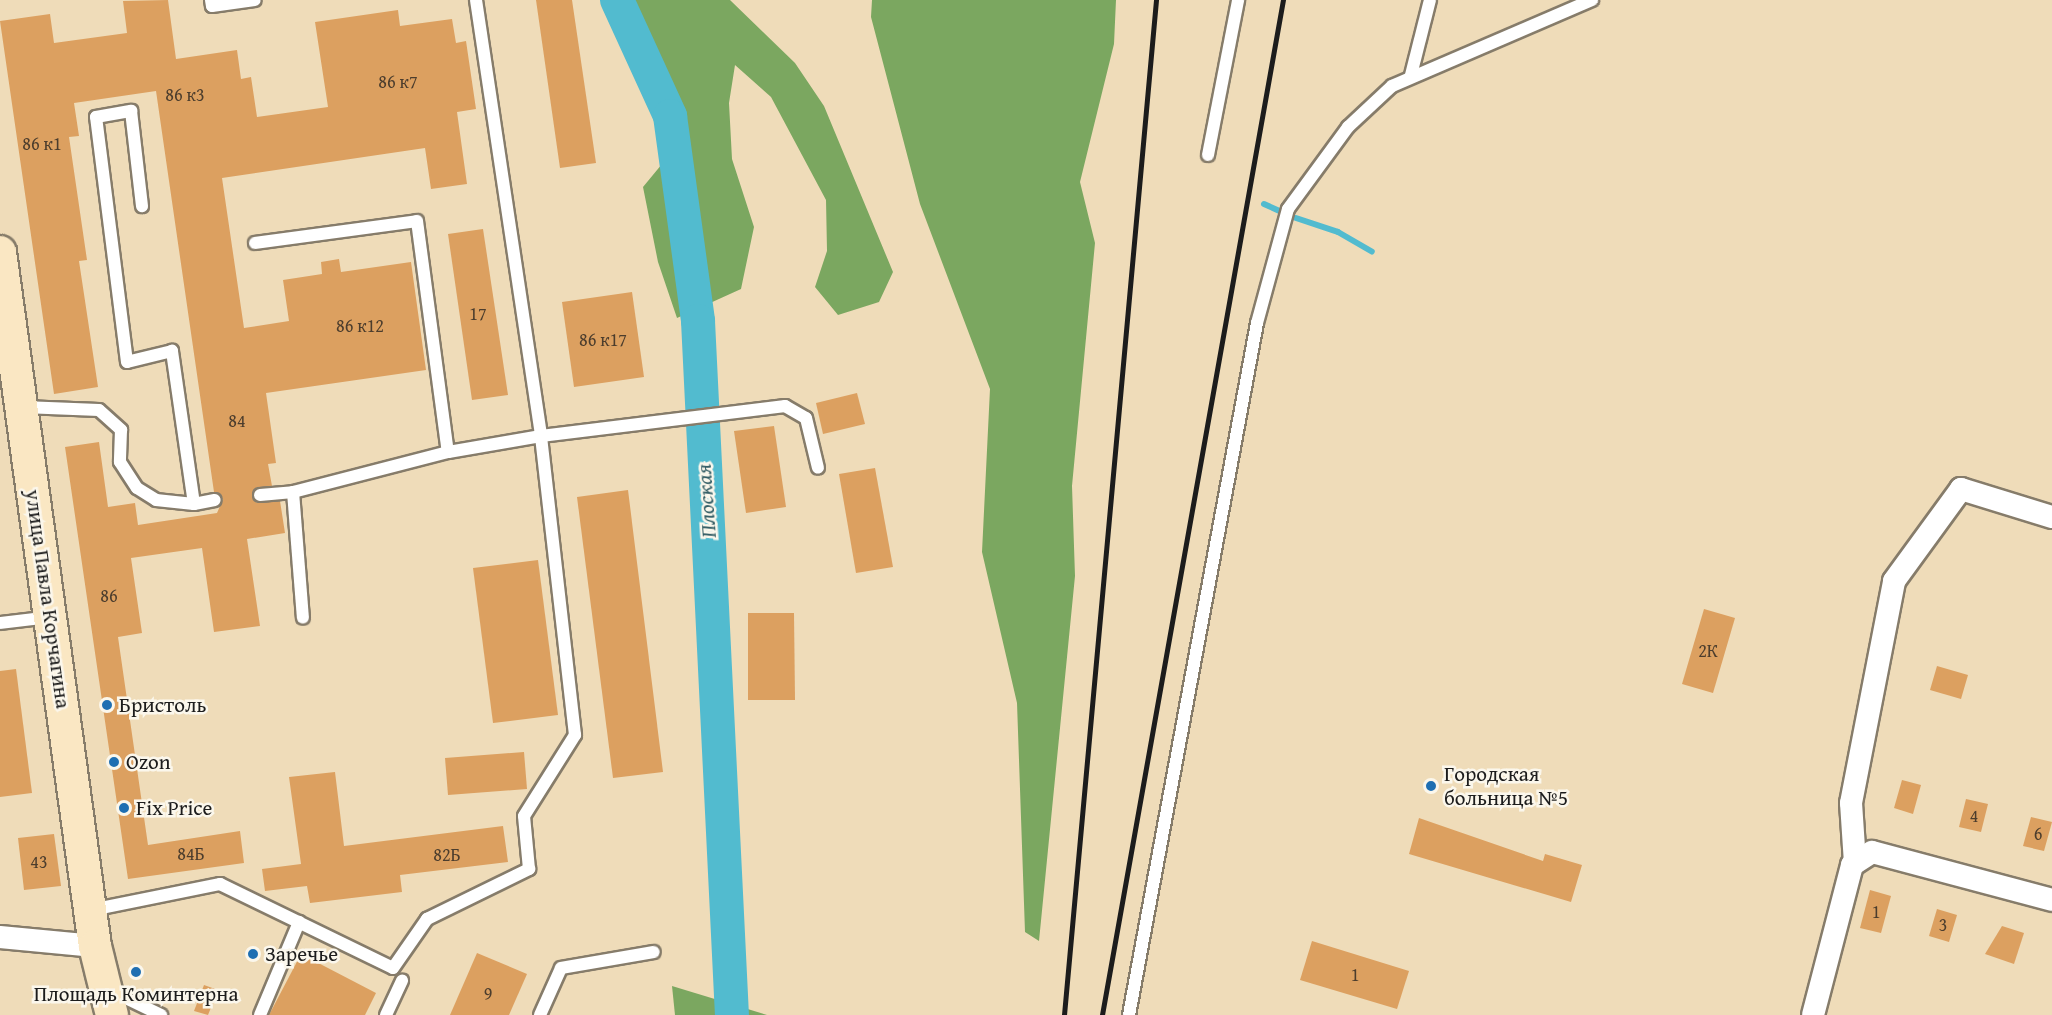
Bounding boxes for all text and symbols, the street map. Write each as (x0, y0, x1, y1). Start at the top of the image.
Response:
house number: 86 к7 (378, 71, 418, 93)
house number: 86 к3 (165, 84, 205, 106)
house number: 86 к1 (22, 133, 62, 155)
house number: 17 (469, 303, 487, 325)
house number: 86 к12 (336, 315, 384, 337)
house number: 86 к17 (579, 329, 627, 351)
house number: 84 (228, 410, 246, 432)
water label: Плоская (690, 463, 722, 539)
street label: улица Павла Корчагина (20, 488, 76, 710)
house number: 86 (100, 585, 118, 607)
house number: 2К (1698, 640, 1718, 662)
place label: Бристоль (119, 692, 206, 718)
marker: Бристоль (100, 698, 114, 712)
place label: Ozon (126, 749, 170, 775)
marker: Ozon (107, 755, 121, 769)
place label: Городская больница №5 (1444, 761, 1568, 811)
marker: Городская больница №5 (1422, 777, 1440, 795)
place label: Fix Price (136, 795, 212, 821)
marker: Fix Price (117, 801, 131, 815)
house number: 4 (1970, 805, 1978, 827)
house number: 6 (2034, 823, 2042, 845)
house number: 84Б (177, 843, 205, 865)
house number: 82Б (433, 844, 461, 866)
house number: 43 (30, 851, 48, 873)
house number: 1 (1872, 901, 1880, 923)
house number: 3 (1939, 914, 1947, 936)
place label: Заречье (265, 941, 338, 967)
marker: Заречье (246, 947, 260, 961)
house number: 1 (1351, 964, 1359, 986)
marker: Площадь Коминтерна (129, 965, 143, 979)
place label: Площадь Коминтерна (34, 981, 238, 1007)
house number: 9 (484, 983, 492, 1005)

